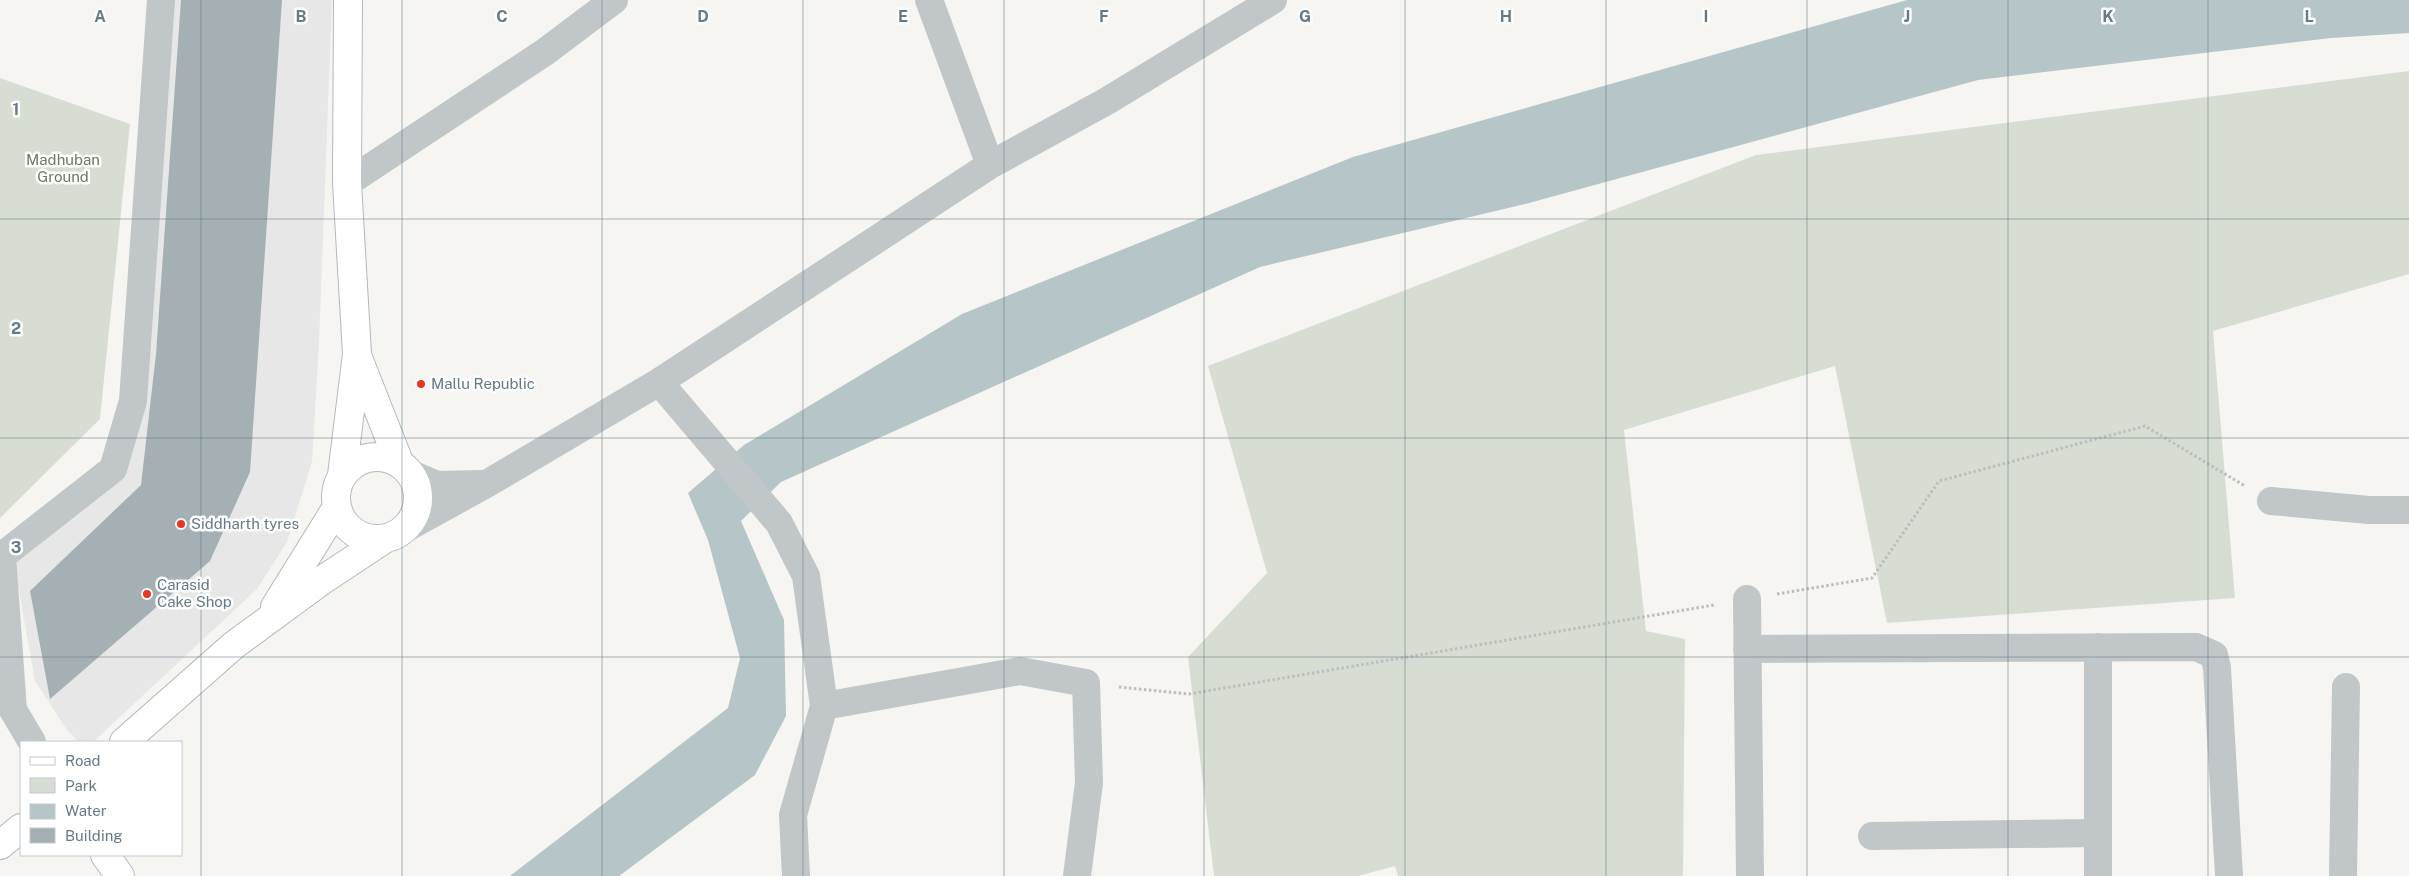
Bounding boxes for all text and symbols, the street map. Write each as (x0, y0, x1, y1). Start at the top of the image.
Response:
text: A (94, 7, 106, 26)
text: B (296, 7, 307, 26)
text: C (496, 7, 508, 26)
text: D (697, 7, 709, 26)
text: E (898, 7, 908, 26)
text: F (1099, 7, 1109, 26)
text: G (1299, 7, 1311, 26)
text: H (1500, 7, 1512, 26)
text: I (1704, 7, 1708, 26)
text: J (1904, 7, 1910, 26)
text: K (2102, 7, 2114, 26)
text: L (2304, 7, 2314, 26)
text: 1 (13, 100, 19, 119)
park label: Madhuban Ground (26, 151, 100, 185)
text: 2 (11, 319, 21, 338)
place label: Mallu Republic (431, 375, 535, 392)
marker: Mallu Republic (415, 378, 427, 390)
place label: Siddharth tyres (191, 515, 299, 532)
marker: Siddharth tyres (175, 518, 187, 530)
text: 3 (11, 538, 21, 557)
place label: Carasid Cake Shop (157, 576, 232, 610)
marker: Carasid Cake Shop (141, 588, 153, 600)
legend (20, 741, 182, 856)
text: Road (65, 752, 101, 769)
text: Park (65, 777, 97, 794)
text: Water (65, 802, 107, 819)
text: Building (65, 827, 123, 844)

